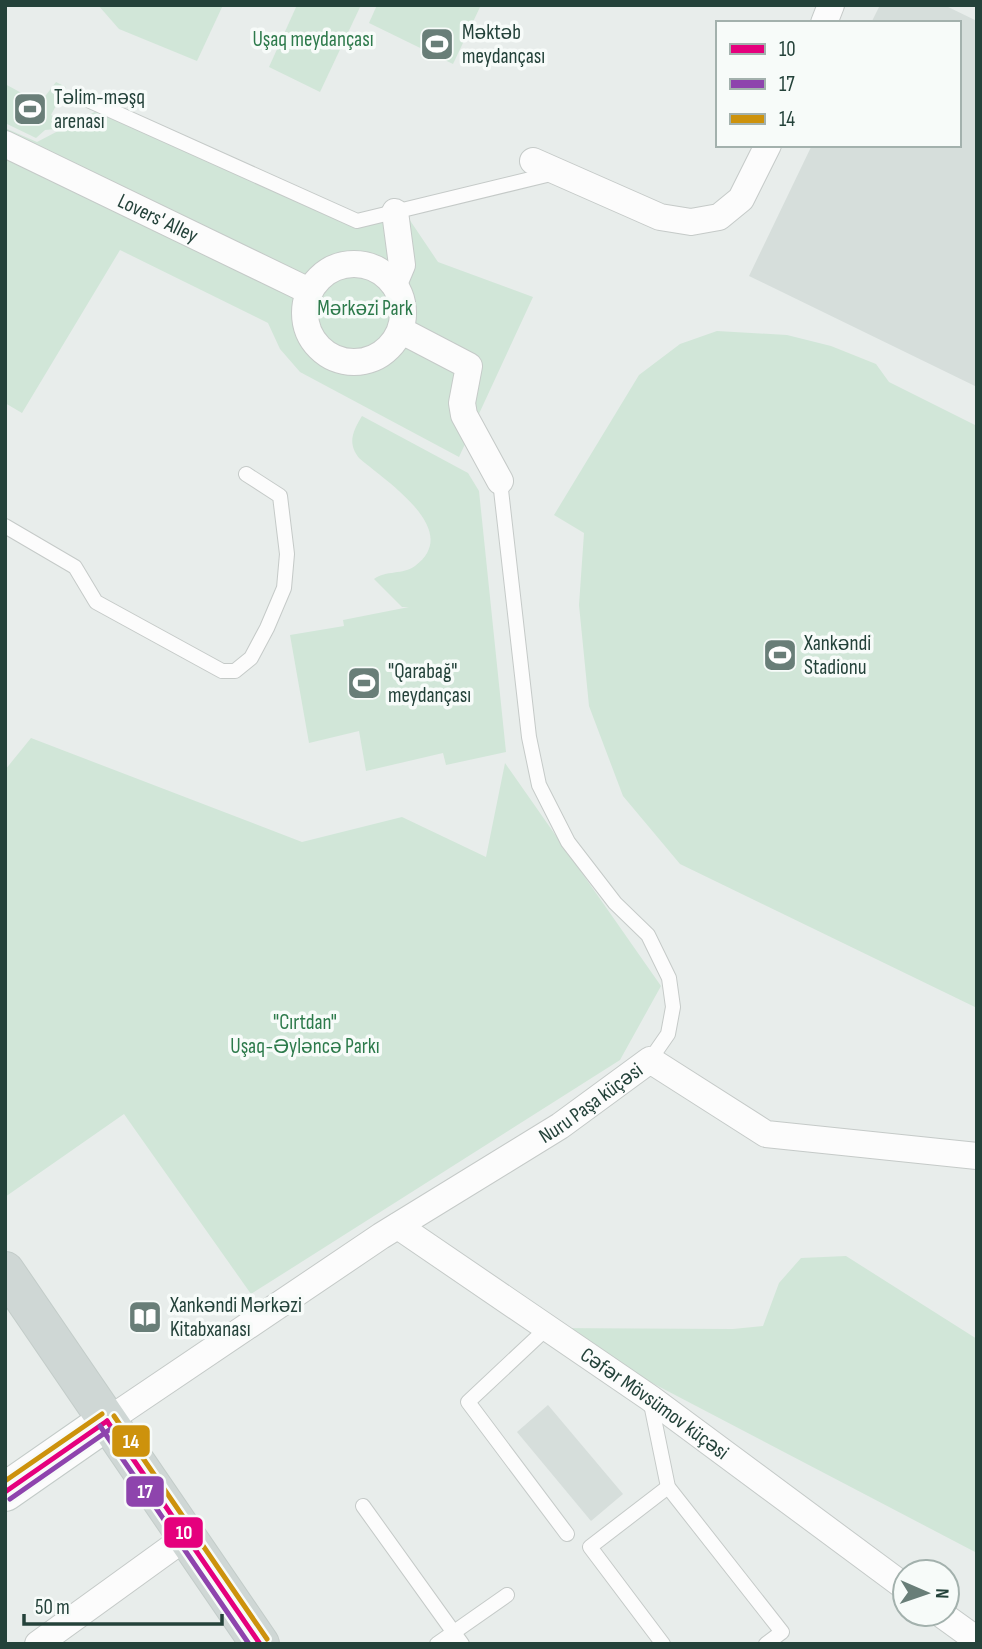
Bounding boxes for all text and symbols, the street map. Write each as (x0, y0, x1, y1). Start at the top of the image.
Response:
place label: Məktəb meydançası (462, 20, 545, 69)
legend (716, 21, 961, 147)
sports icon: Məktəb meydançası (418, 25, 456, 63)
park label: Uşaq meydançası (252, 27, 374, 52)
text: 10 (779, 37, 796, 62)
text: 17 (779, 72, 795, 97)
place label: Təlim-məşq arenası (54, 85, 145, 134)
sports icon: Təlim-məşq arenası (11, 90, 49, 128)
text: 14 (779, 107, 795, 132)
street label: Lovers' Alley (114, 188, 202, 248)
park label: Mərkəzi Park (317, 296, 413, 321)
place label: Xankəndi Stadionu (803, 631, 871, 680)
sports icon: Xankəndi Stadionu (761, 636, 799, 674)
place label: "Qarabağ" meydançası (388, 659, 471, 708)
sports icon: "Qarabağ" meydançası (345, 664, 383, 702)
park label: "Cırtdan" Uşaq-Əyləncə Parkı (230, 1010, 380, 1059)
street label: Nuru Paşa küçəsi (535, 1058, 648, 1149)
place label: Xankəndi Mərkəzi Kitabxanası (169, 1293, 302, 1342)
library icon: Xankəndi Mərkəzi Kitabxanası (126, 1298, 164, 1336)
street label: Cəfər Mövsümov küçəsi (576, 1342, 734, 1465)
line badge: 14 (111, 1424, 151, 1458)
text: 14 (123, 1431, 139, 1454)
line badge: 17 (125, 1475, 165, 1508)
text: 17 (137, 1481, 154, 1504)
line badge: 10 (163, 1516, 204, 1549)
text: 10 (176, 1522, 192, 1545)
north arrow (891, 1558, 961, 1628)
scale bar (24, 1582, 222, 1626)
text: N (930, 1588, 953, 1599)
text: 50 m (35, 1595, 70, 1620)

